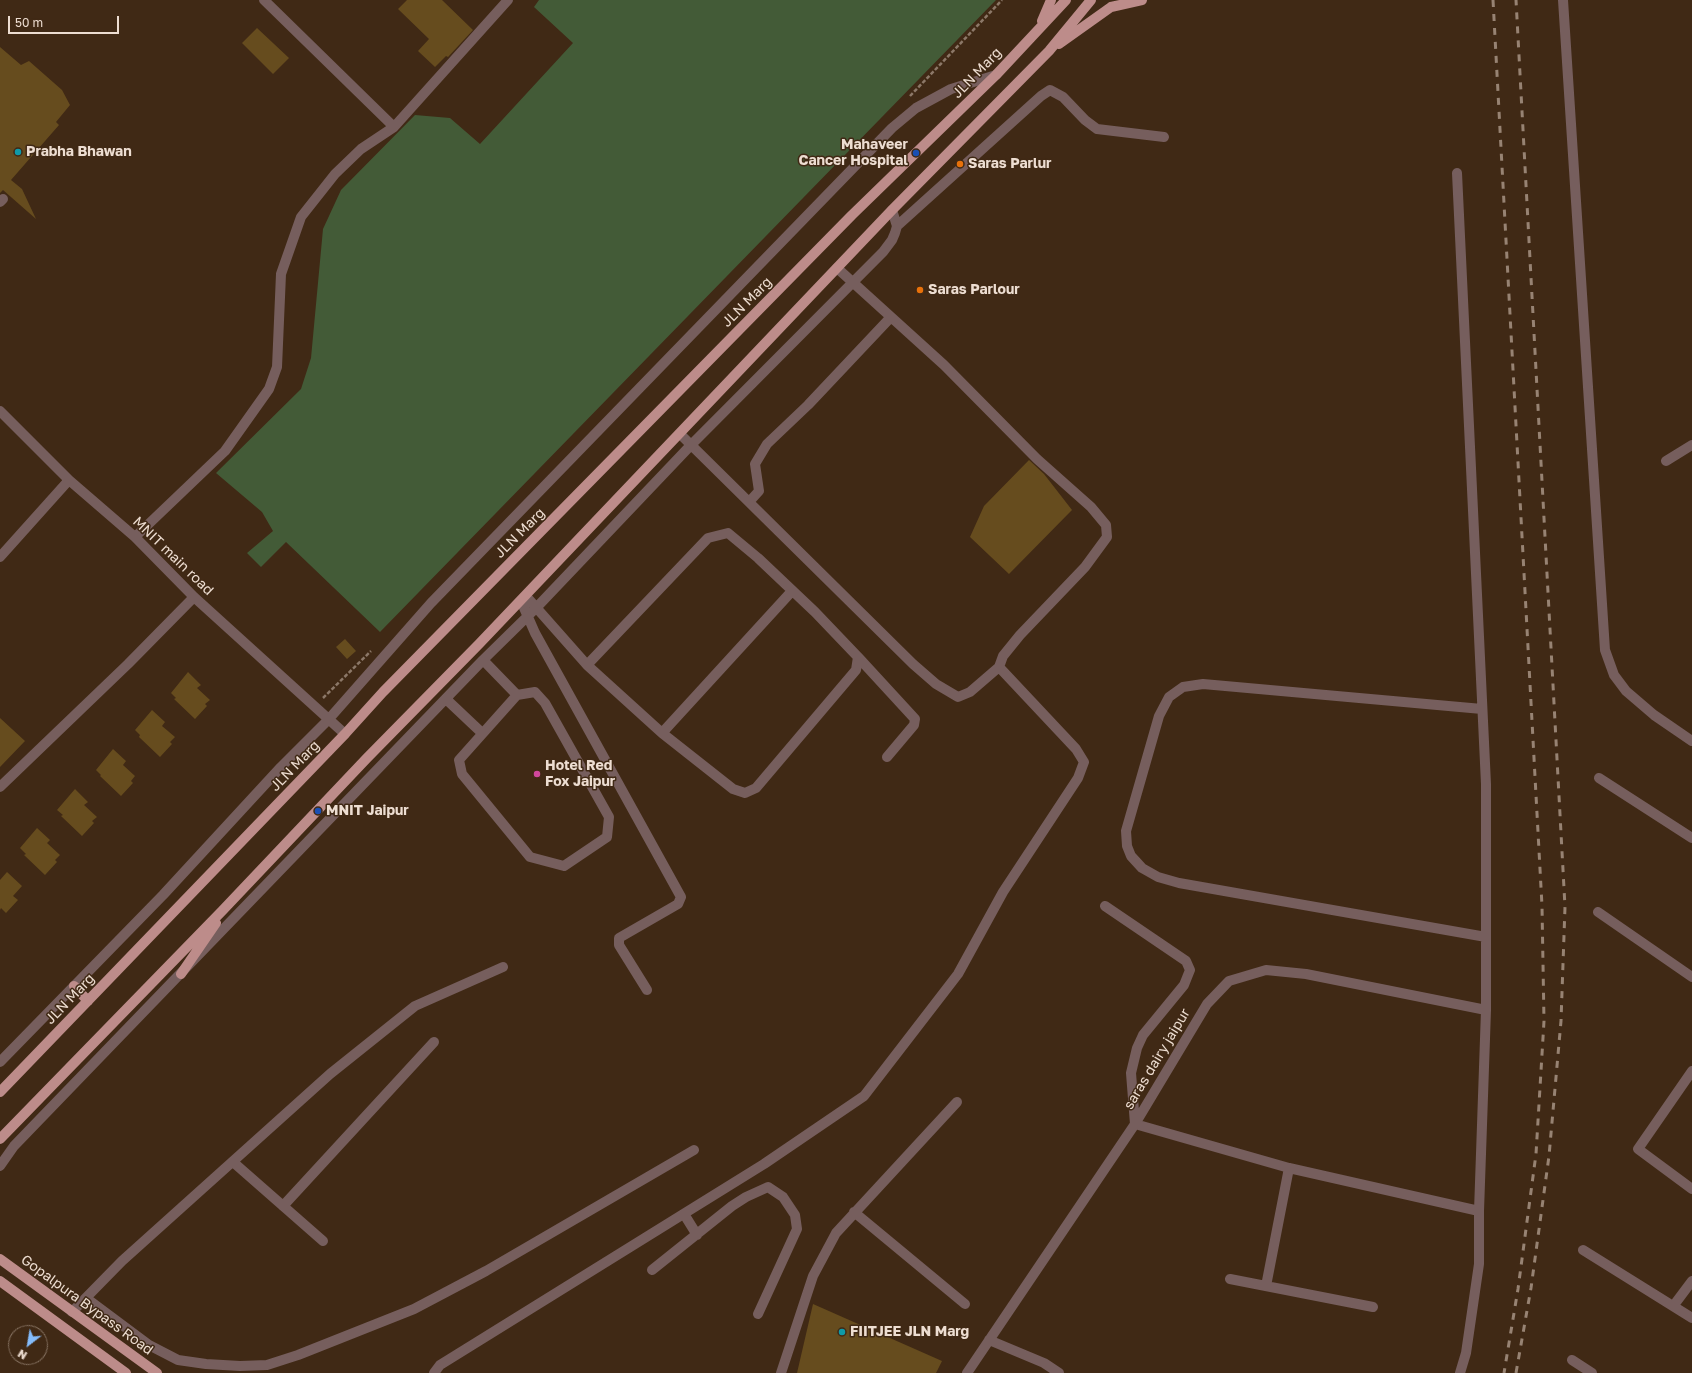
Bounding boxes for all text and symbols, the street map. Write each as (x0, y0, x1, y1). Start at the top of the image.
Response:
scale bar (10, 8, 121, 34)
text: 50 m (15, 15, 43, 30)
street label: JLN Marg (949, 44, 1005, 102)
place label: Mahaveer Cancer Hospital (798, 137, 908, 170)
place label: Prabha Bhawan (26, 144, 132, 160)
marker: Prabha Bhawan (13, 147, 23, 157)
marker: Mahaveer Cancer Hospital (911, 148, 921, 158)
place label: Saras Parlur (968, 156, 1051, 172)
marker: Saras Parlur (955, 159, 965, 169)
street label: JLN Marg (719, 274, 775, 330)
place label: Saras Parlour (928, 282, 1020, 298)
marker: Saras Parlour (915, 285, 925, 295)
street label: JLN Marg (492, 505, 548, 561)
street label: MNIT main road (129, 513, 217, 599)
street label: JLN Marg (267, 737, 323, 795)
place label: Hotel Red Fox Jaipur (545, 758, 615, 790)
marker: Hotel Red Fox Jaipur (532, 769, 542, 779)
place label: MNIT Jaipur (326, 803, 409, 819)
marker: MNIT Jaipur (313, 806, 323, 816)
street label: JLN Marg (42, 970, 98, 1028)
street label: saras dairy jaipur (1120, 1005, 1194, 1113)
street label: Gopalpura Bypass Road (18, 1251, 156, 1359)
place label: FIITJEE JLN Marg (850, 1324, 969, 1340)
north arrow (8, 1325, 48, 1365)
marker: FIITJEE JLN Marg (837, 1327, 847, 1337)
text: N (15, 1347, 29, 1363)

